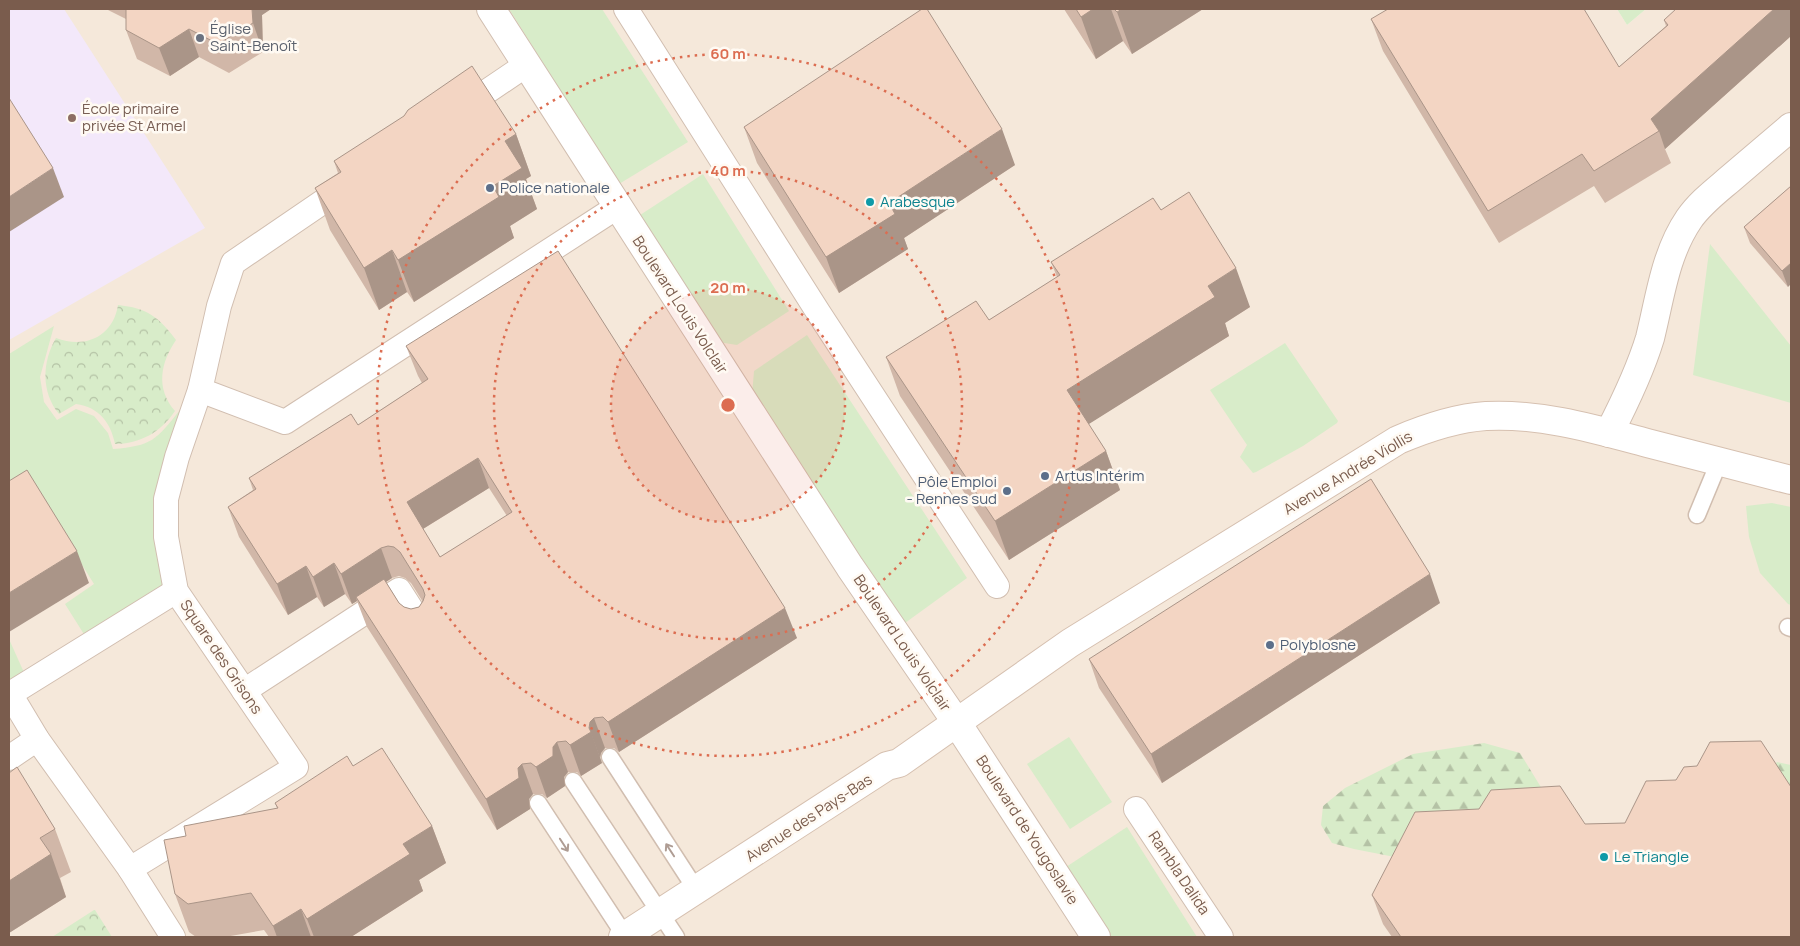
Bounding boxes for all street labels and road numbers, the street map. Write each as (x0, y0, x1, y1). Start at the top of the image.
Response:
street label: Boulevard Louis Volclair (628, 232, 733, 378)
street label: Avenue Andrée Viollis (1279, 426, 1416, 519)
street label: Boulevard Louis Volclair (849, 570, 956, 716)
street label: Square des Grisons (175, 595, 268, 718)
street label: Boulevard de Yougoslavie (971, 751, 1084, 909)
street label: Avenue des Pays-Bas (741, 769, 876, 866)
street label: Rambla Dalida (1144, 827, 1215, 919)

